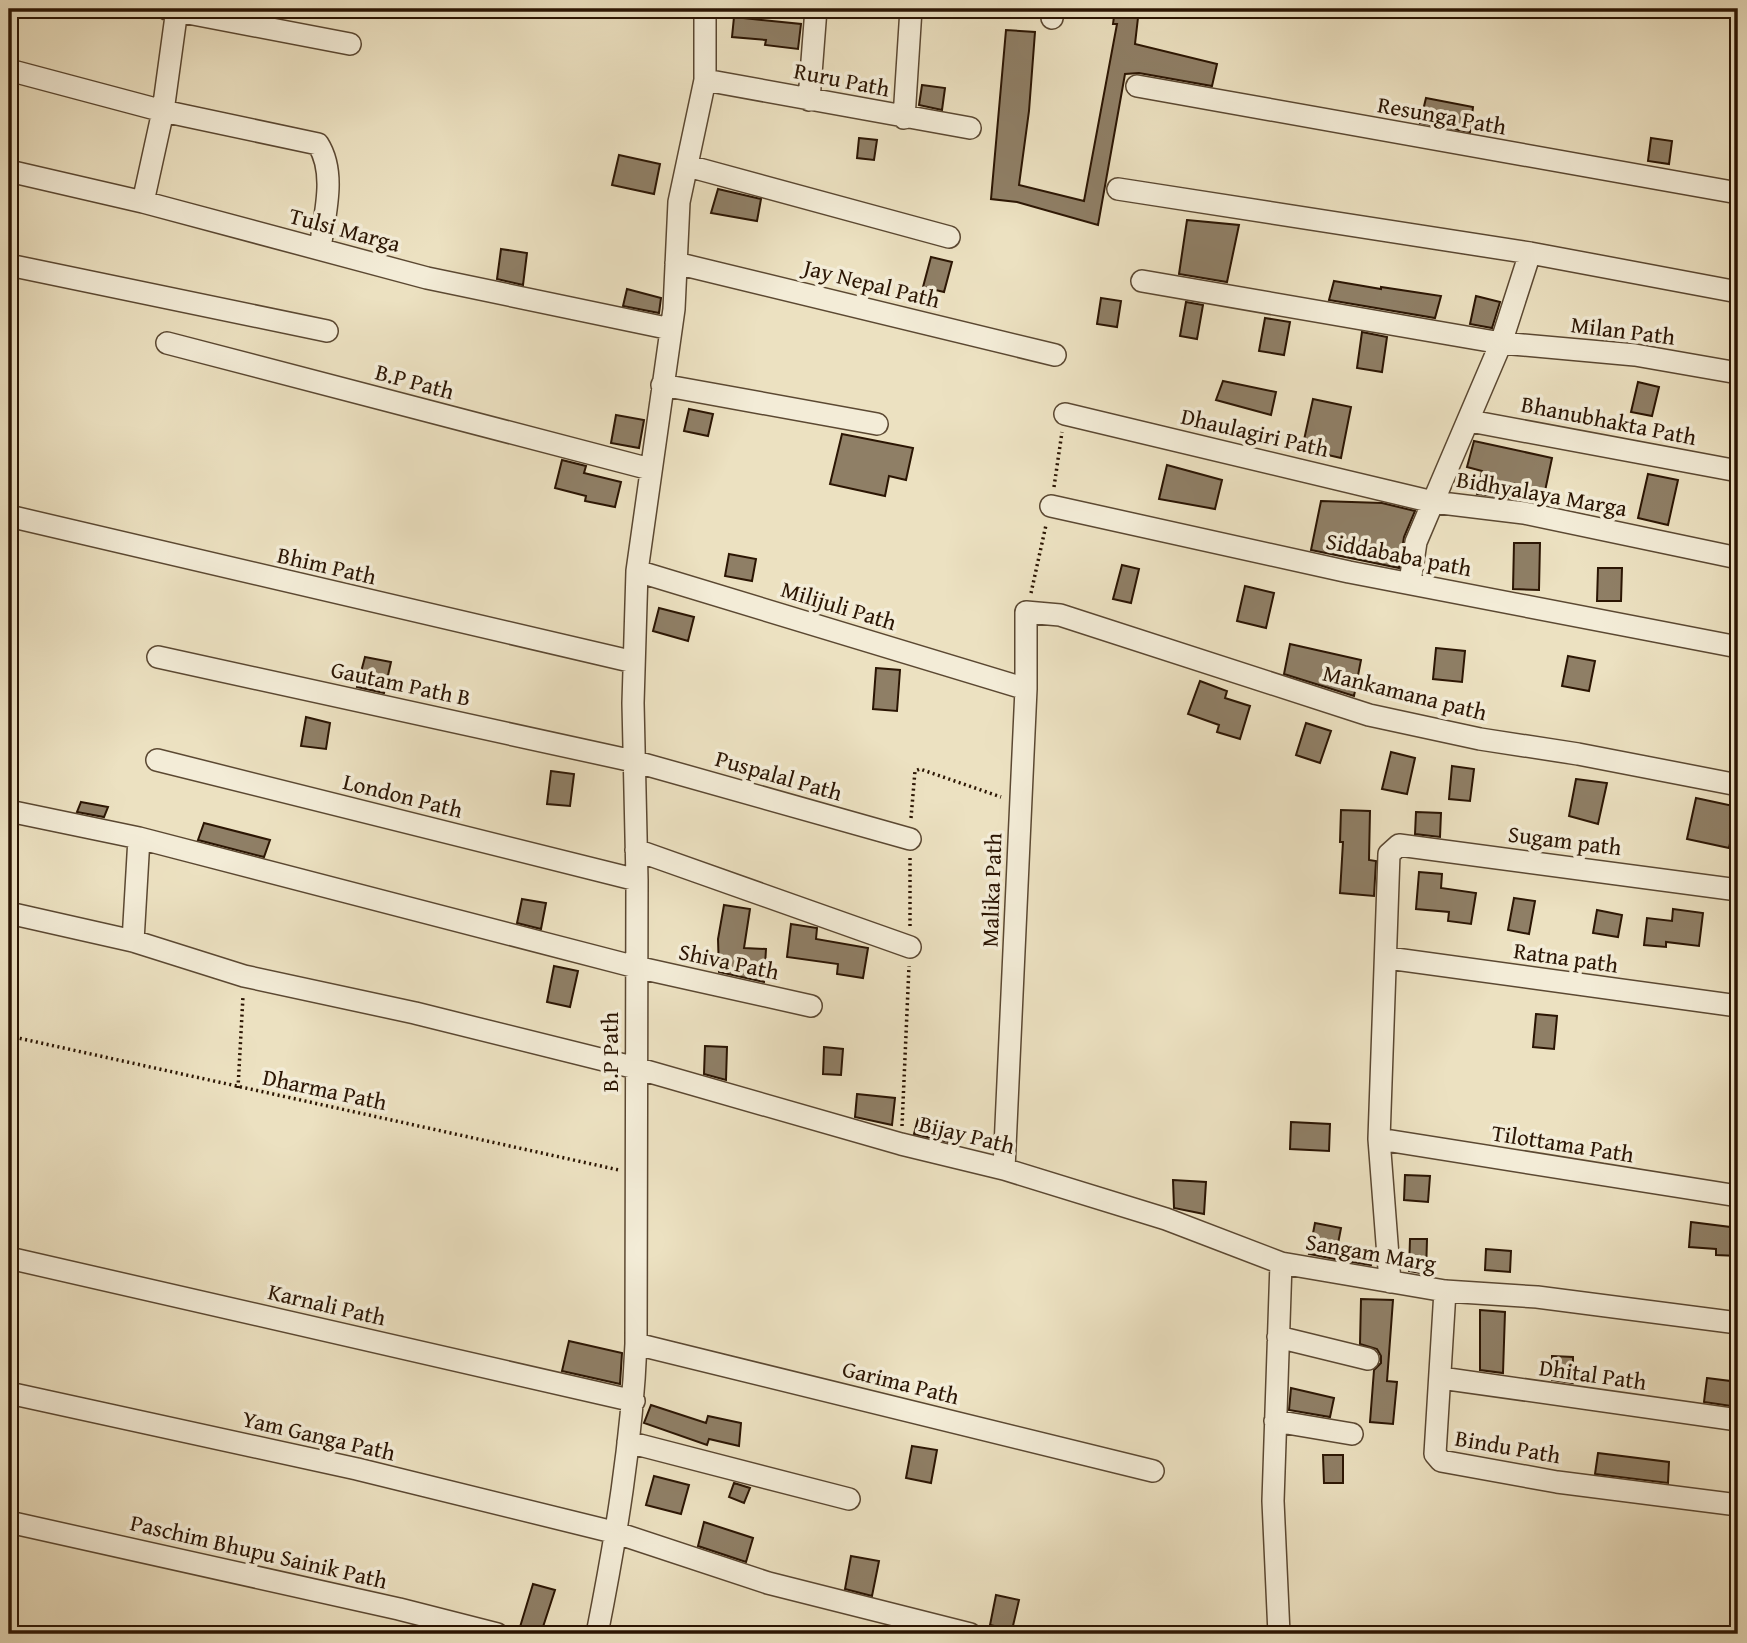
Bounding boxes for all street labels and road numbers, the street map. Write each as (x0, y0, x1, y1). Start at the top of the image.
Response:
street label: Ruru Path (791, 54, 893, 104)
street label: Resunga Path (1375, 87, 1509, 143)
street label: Tulsi Marga (286, 198, 404, 260)
street label: Jay Nepal Path (797, 249, 944, 316)
street label: Milan Path (1569, 307, 1677, 353)
street label: B.P Path (372, 355, 458, 407)
street label: Bhanubhakta Path (1519, 387, 1700, 453)
street label: Dhaulagiri Path (1178, 399, 1332, 465)
street label: Bidhyalaya Marga (1454, 462, 1630, 524)
street label: Siddababa path (1323, 524, 1475, 584)
street label: Bhim Path (274, 538, 380, 592)
street label: Milijuli Path (777, 572, 901, 638)
street label: Gautam Path B (328, 652, 474, 714)
street label: Mankamana path (1319, 656, 1491, 728)
street label: Puspalal Path (712, 741, 846, 809)
street label: London Path (340, 764, 466, 826)
street label: Sugam path (1506, 817, 1624, 863)
street label: Malika Path (973, 832, 1009, 948)
street label: Ratna path (1512, 933, 1621, 981)
street label: Shiva Path (676, 934, 782, 988)
street label: B.P Path (593, 1012, 626, 1092)
street label: Dharma Path (260, 1060, 390, 1118)
street label: Bijay Path (916, 1106, 1018, 1162)
street label: Tilottama Path (1489, 1115, 1637, 1171)
street label: Sangam Marg (1303, 1224, 1439, 1280)
street label: Karnali Path (265, 1274, 389, 1334)
street label: Dhital Path (1537, 1350, 1649, 1398)
street label: Garima Path (839, 1352, 963, 1412)
street label: Yam Ganga Path (239, 1401, 399, 1469)
street label: Bindu Path (1453, 1421, 1563, 1472)
street label: Paschim Bhupu Sainik Path (127, 1505, 391, 1597)

